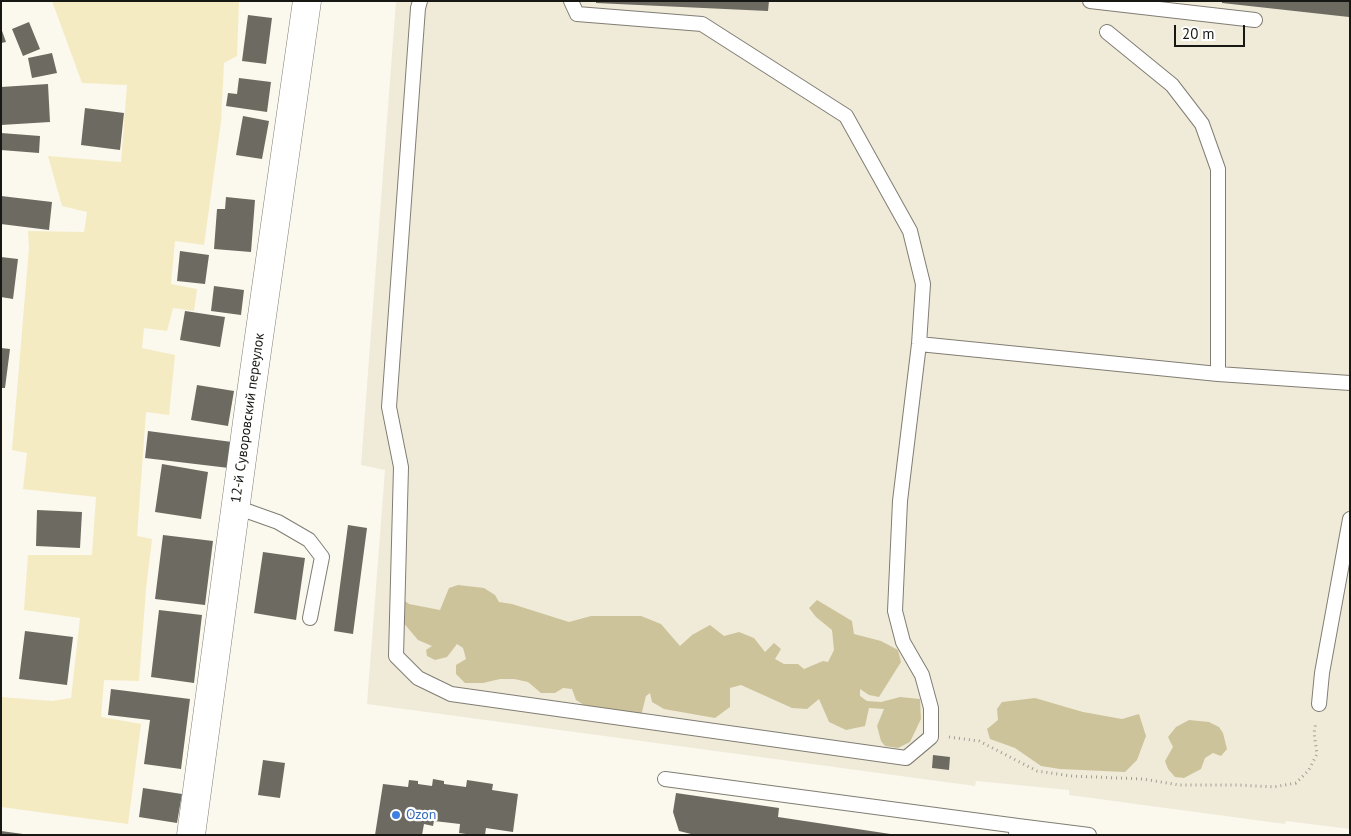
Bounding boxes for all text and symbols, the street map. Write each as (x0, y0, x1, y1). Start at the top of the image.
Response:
scale bar (1176, 15, 1247, 47)
text: 20 m (1182, 24, 1215, 43)
street label: 12-й Суворовский переулок (228, 332, 268, 504)
place label: Ozon (406, 807, 436, 823)
marker: Ozon (390, 809, 402, 821)

